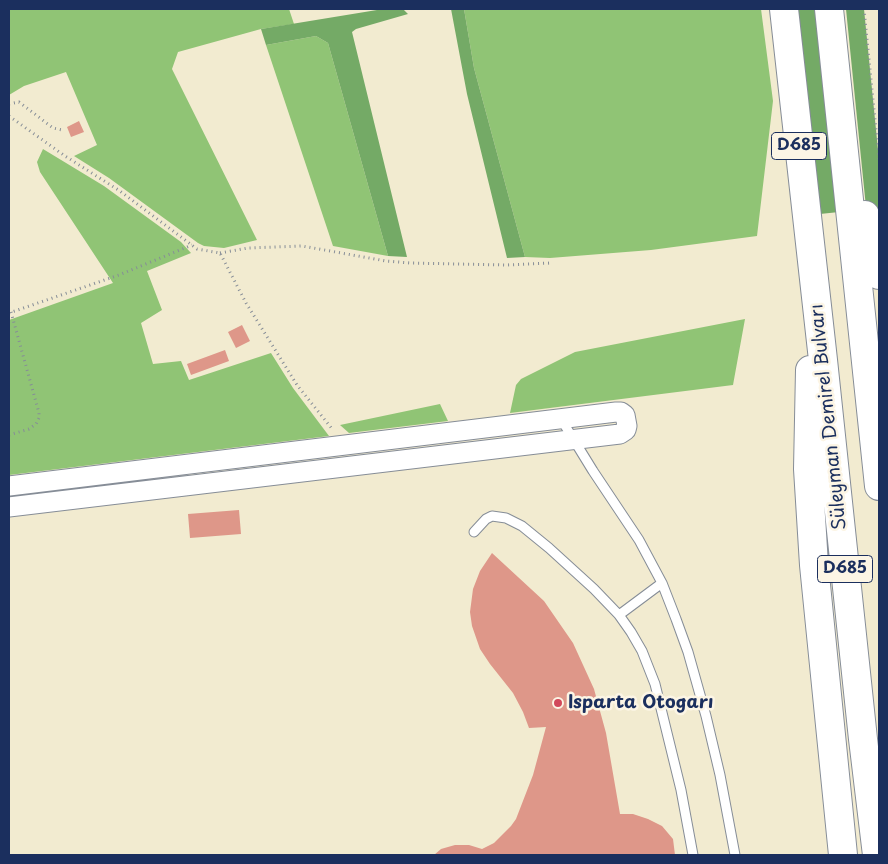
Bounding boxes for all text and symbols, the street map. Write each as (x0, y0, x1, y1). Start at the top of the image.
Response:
road number: D685 (772, 132, 826, 160)
street label: Süleyman Demirel Bulvarı (806, 303, 852, 531)
road number: D685 (818, 556, 872, 582)
place label: Isparta Otogarı (568, 692, 713, 714)
marker: Isparta Otogarı (552, 697, 564, 709)

